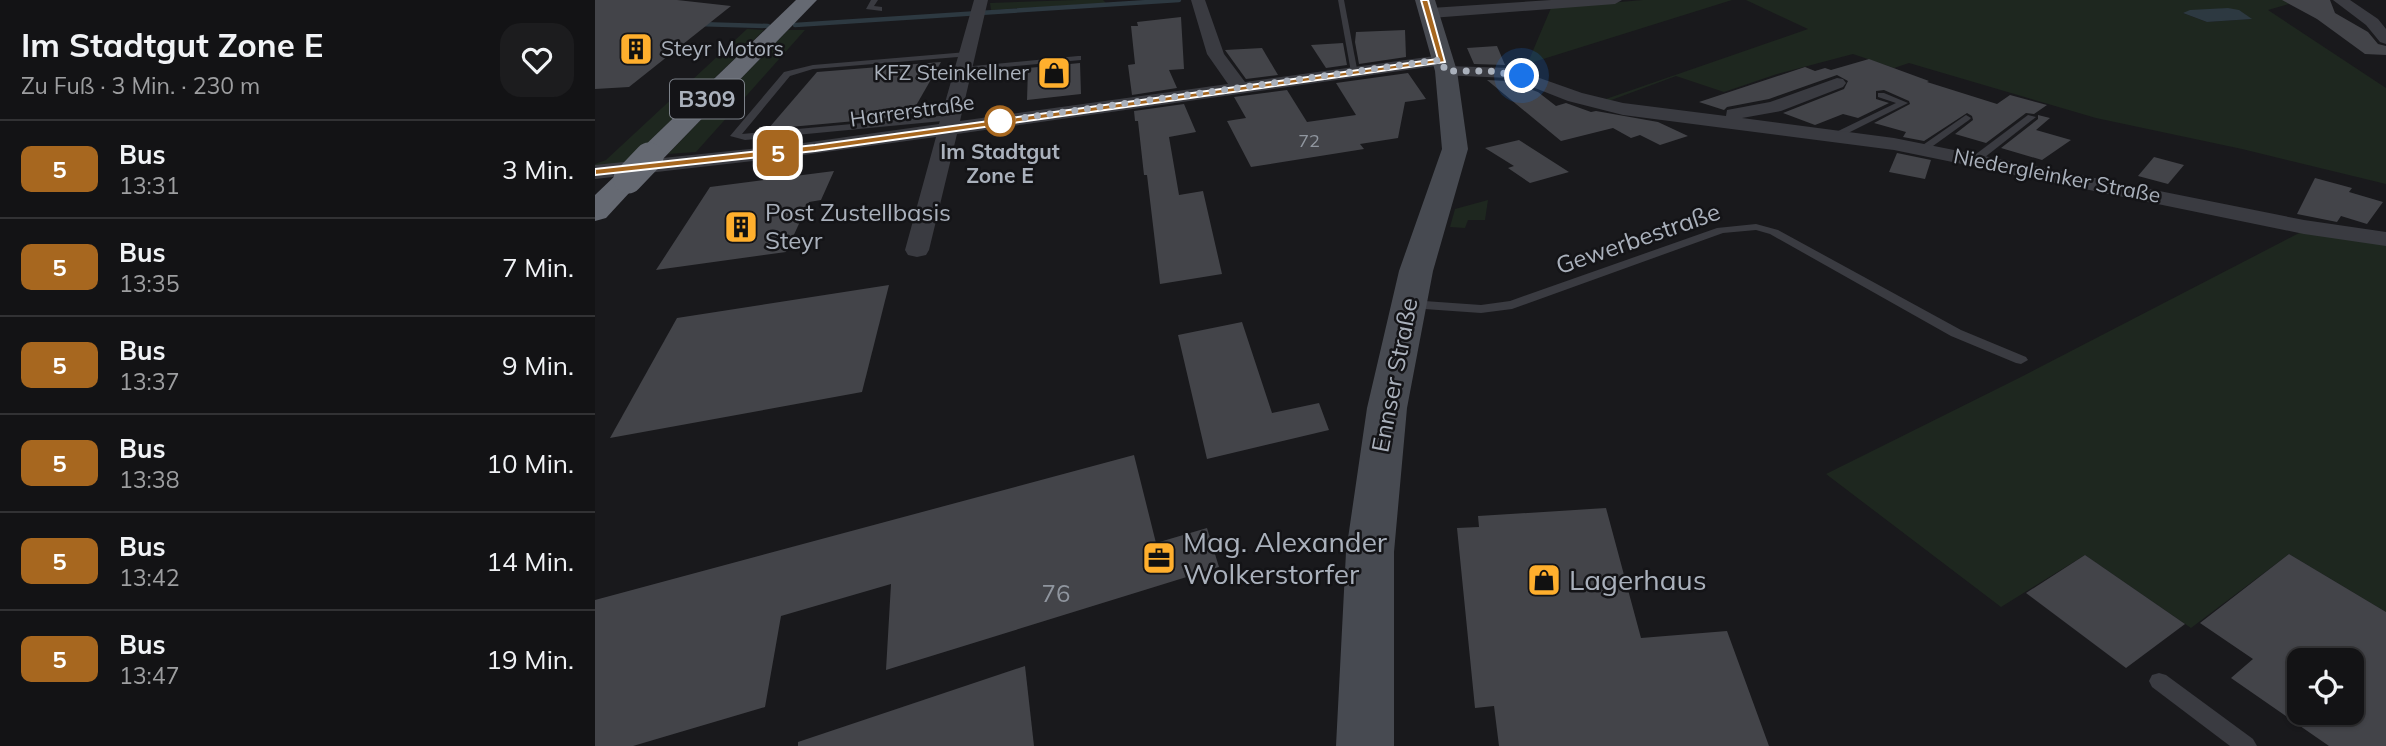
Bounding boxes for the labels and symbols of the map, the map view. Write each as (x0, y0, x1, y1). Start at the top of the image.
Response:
building icon: Steyr Motors (617, 30, 655, 68)
place label: Steyr Motors (661, 35, 784, 61)
shop icon: KFZ Steinkellner (1035, 54, 1073, 92)
your location (1504, 58, 1539, 93)
place label: KFZ Steinkellner (874, 59, 1029, 85)
road number: B309 (670, 80, 744, 118)
street label: Harrerstraße (848, 88, 976, 132)
marker: Im Stadtgut Zone E (985, 106, 1015, 136)
house number: 72 (1298, 129, 1320, 152)
line badge: 5 (755, 130, 801, 176)
place label: Im Stadtgut Zone E (940, 138, 1060, 188)
street label: Niedergleinker Straße (1951, 142, 2163, 208)
street label: Gewerbestraße (1552, 196, 1724, 280)
place label: Post Zustellbasis Steyr (765, 197, 951, 255)
building icon: Post Zustellbasis Steyr (722, 208, 760, 246)
street label: Ennser Straße (1364, 295, 1424, 455)
place label: Mag. Alexander Wolkerstorfer (1183, 524, 1388, 591)
office icon: Mag. Alexander Wolkerstorfer (1140, 539, 1178, 577)
shop icon: Lagerhaus (1525, 561, 1563, 599)
place label: Lagerhaus (1569, 562, 1707, 597)
house number: 76 (1042, 578, 1070, 608)

